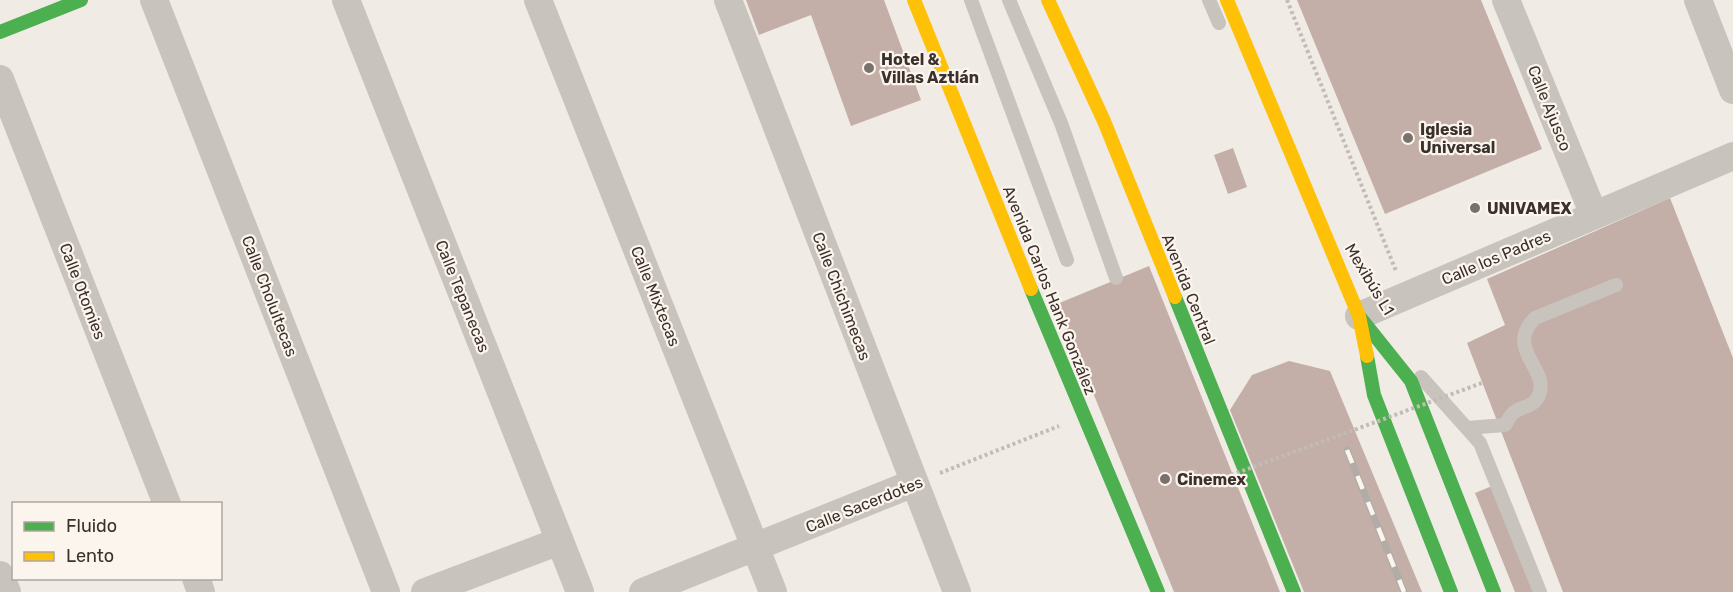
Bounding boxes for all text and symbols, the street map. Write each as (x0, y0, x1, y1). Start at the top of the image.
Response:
place label: Hotel & Villas Aztlán (881, 50, 979, 87)
marker: Hotel & Villas Aztlán (862, 61, 876, 75)
street label: Calle Ajusco (1524, 63, 1575, 154)
place label: Iglesia Universal (1420, 120, 1495, 157)
marker: Iglesia Universal (1401, 131, 1415, 145)
street label: Avenida Carlos Hank González (999, 183, 1100, 398)
place label: UNIVAMEX (1487, 199, 1571, 218)
marker: UNIVAMEX (1468, 201, 1482, 215)
street label: Calle los Padres (1439, 226, 1554, 289)
street label: Calle Chichimecas (808, 229, 875, 363)
street label: Avenida Central (1158, 231, 1219, 347)
street label: Calle Cholultecas (238, 233, 301, 359)
street label: Calle Tepanecas (431, 237, 494, 355)
street label: Calle Otomies (55, 240, 110, 342)
street label: Mexibús L1 (1341, 240, 1398, 318)
street label: Calle Mixtecas (627, 243, 684, 349)
place label: Cinemex (1177, 470, 1246, 489)
street label: Calle Sacerdotes (803, 472, 926, 537)
marker: Cinemex (1158, 472, 1172, 486)
legend (12, 502, 222, 580)
text: Fluido (66, 515, 117, 537)
text: Lento (66, 545, 114, 567)

